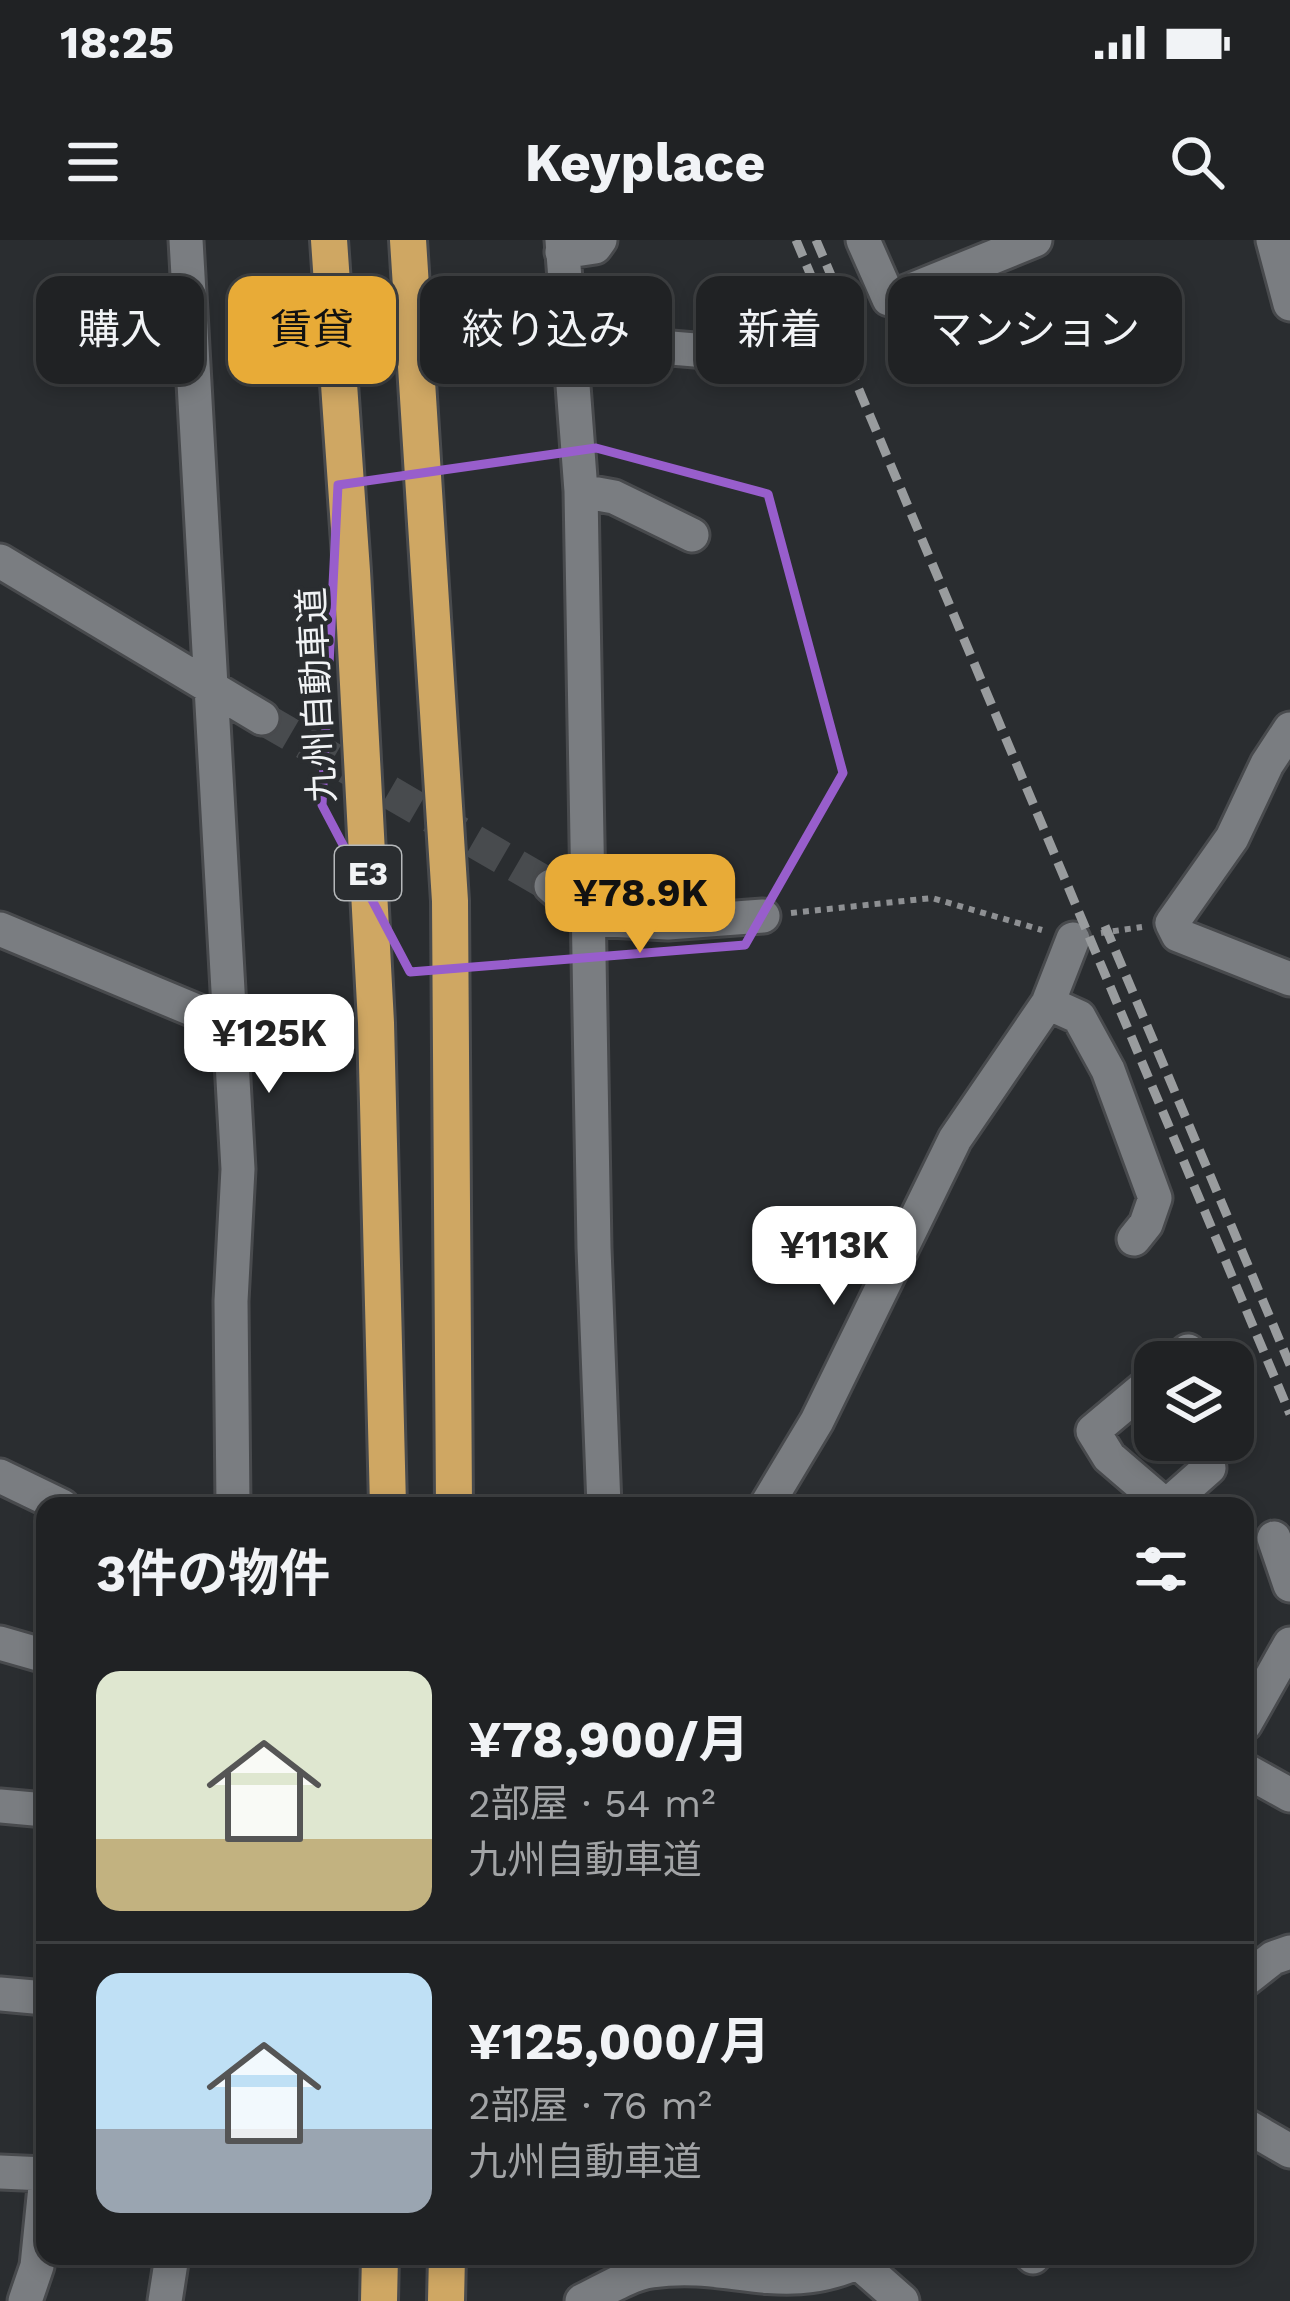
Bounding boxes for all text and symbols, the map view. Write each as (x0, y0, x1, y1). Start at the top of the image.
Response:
text: 18:25 (60, 16, 174, 69)
icon: menu (60, 129, 126, 195)
icon: search (1164, 129, 1230, 195)
text: Keyplace (525, 131, 765, 194)
chip: 購入 (36, 276, 204, 384)
chip: 賃貸 (228, 276, 396, 384)
chip: 絞り込み (420, 276, 672, 384)
chip: 新着 (696, 276, 864, 384)
chip: マンション (888, 276, 1182, 384)
street label: 九州自動車道 (290, 586, 344, 804)
road number: E3 (335, 846, 401, 900)
pin: ¥78.9K (542, 854, 738, 956)
text: ¥78.9K (572, 870, 708, 915)
pin: ¥125K (185, 994, 353, 1096)
text: ¥125K (211, 1010, 327, 1055)
pin: ¥113K (750, 1206, 918, 1308)
text: ¥113K (779, 1222, 889, 1267)
map controls (1134, 1341, 1254, 1461)
button: layers (1134, 1341, 1254, 1461)
icon: filters (1128, 1536, 1194, 1602)
text: 3件の物件 (96, 1544, 330, 1603)
text: ¥78,900/月 (468, 1710, 750, 1769)
icon: home (192, 1719, 336, 1863)
text: 2部屋 · 54 m² (468, 1781, 715, 1826)
text: 九州自動車道 (468, 1837, 702, 1882)
text: ¥125,000/月 (468, 2012, 771, 2071)
icon: home (192, 2021, 336, 2165)
text: 2部屋 · 76 m² (468, 2083, 712, 2128)
text: 九州自動車道 (468, 2139, 702, 2184)

